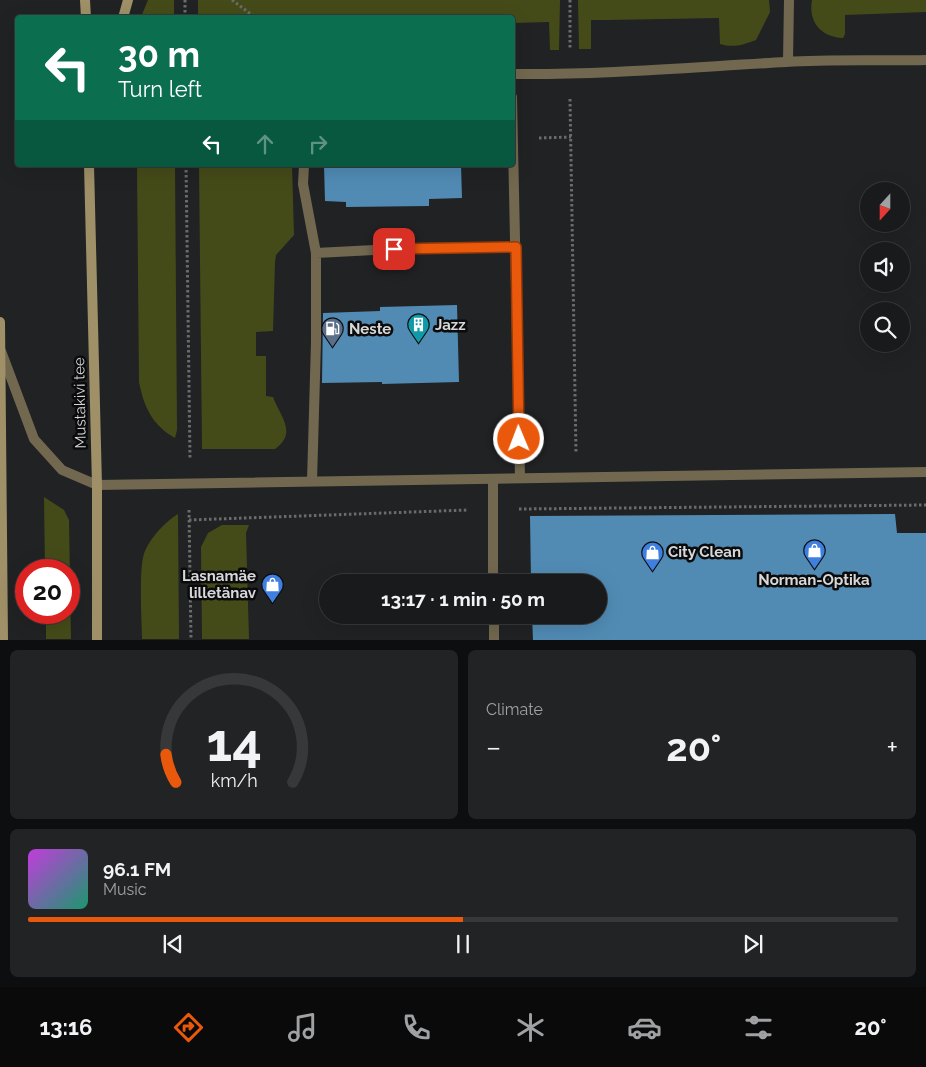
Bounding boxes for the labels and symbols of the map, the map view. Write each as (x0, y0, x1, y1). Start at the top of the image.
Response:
north arrow (860, 182, 910, 232)
pin (373, 228, 415, 270)
building icon: Jazz (407, 313, 431, 344)
place label: Jazz (435, 316, 466, 334)
fuel station icon: Neste (321, 317, 345, 348)
place label: Neste (349, 320, 391, 338)
street label: Mustakivi tee (70, 357, 90, 449)
position arrow (492, 412, 544, 464)
shop icon: Norman-Optika (802, 539, 826, 570)
shop icon: City Clean (640, 540, 664, 571)
place label: City Clean (668, 543, 741, 561)
speed limit sign: 20 (15, 559, 80, 624)
place label: Lasnamäe lilletänav (182, 567, 257, 602)
place label: Norman-Optika (758, 571, 870, 589)
shop icon: Lasnamäe lilletänav (260, 573, 284, 604)

